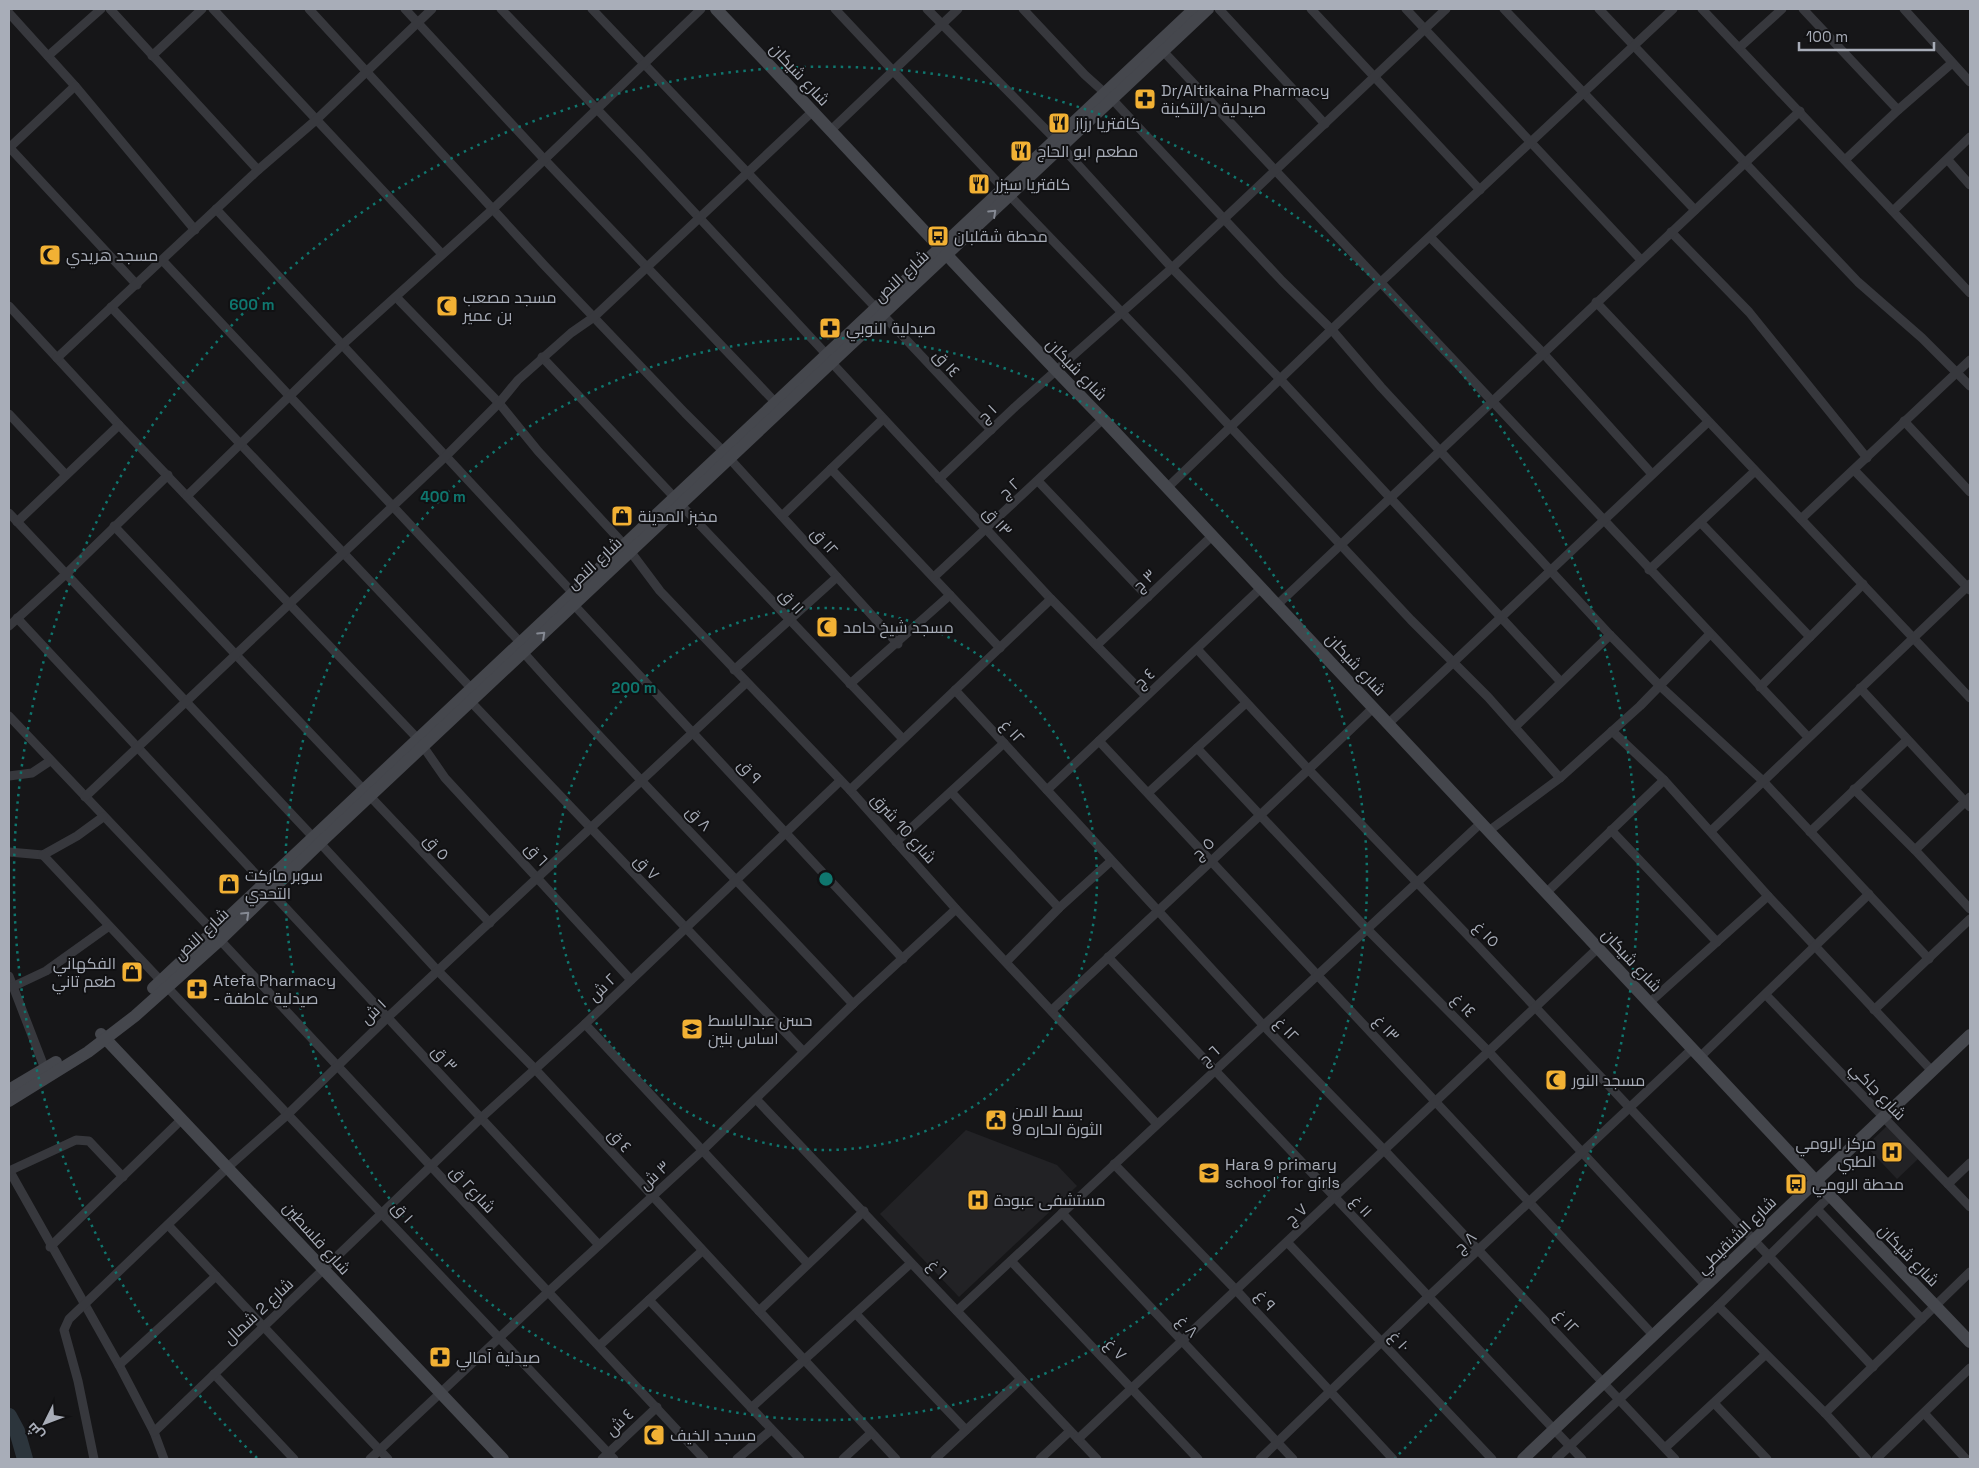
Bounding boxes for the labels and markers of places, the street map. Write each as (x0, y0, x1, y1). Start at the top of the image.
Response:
place label: Dr/Altikaina Pharmacy صيدلية د/التكينة (1161, 80, 1330, 119)
pharmacy icon: Dr/Altikaina Pharmacy صيدلية د/التكينة (1133, 87, 1157, 111)
restaurant icon: كافتريا رزاز (1047, 111, 1071, 135)
place label: كافتريا رزاز (1074, 113, 1140, 134)
restaurant icon: مطعم ابو الحاج (1009, 139, 1033, 163)
place label: مطعم ابو الحاج (1037, 141, 1138, 163)
restaurant icon: كافتريا سيزر (967, 172, 991, 196)
place label: كافتريا سيزر (994, 174, 1070, 195)
bus stop icon: محطة شقلبان (926, 224, 950, 248)
place label: محطة شقلبان (954, 226, 1048, 247)
mosque icon: مسجد هريدي (38, 243, 62, 267)
place label: مسجد هريدي (66, 245, 158, 269)
place label: مسجد مصعب بن عمير (462, 287, 557, 326)
mosque icon: مسجد مصعب بن عمير (435, 294, 459, 318)
pharmacy icon: صيدلية النوبي (818, 316, 842, 340)
place label: صيدلية النوبي (846, 318, 936, 342)
shop icon: مخبز المدينة (610, 504, 634, 528)
place label: مخبز المدينة (638, 506, 718, 527)
mosque icon: مسجد شيخ حامد (815, 615, 839, 639)
place label: مسجد شيخ حامد (843, 617, 954, 639)
place label: سوبر ماركت التحدي (245, 865, 323, 907)
centre of rings (817, 870, 835, 888)
shop icon: سوبر ماركت التحدي (217, 872, 241, 896)
place label: الفكهاني طعم تاني (52, 953, 116, 995)
shop icon: الفكهاني طعم تاني (120, 960, 144, 984)
place label: Atefa Pharmacy - صيدلية عاطفة (213, 970, 336, 1009)
pharmacy icon: Atefa Pharmacy - صيدلية عاطفة (185, 977, 209, 1001)
place label: حسن عبدالباسط اساس بنين (708, 1010, 813, 1049)
school or university icon: حسن عبدالباسط اساس بنين (680, 1017, 704, 1041)
mosque icon: مسجد النور (1544, 1068, 1568, 1092)
place label: مسجد النور (1571, 1070, 1645, 1091)
place label: بسط الامن الثورة الحاره 9 (1012, 1101, 1103, 1140)
public building icon: بسط الامن الثورة الحاره 9 (984, 1108, 1008, 1132)
place label: مركز الرومي الطبي (1795, 1133, 1876, 1175)
hospital icon: مركز الرومي الطبي (1880, 1140, 1904, 1164)
place label: Hara 9 primary school for girls (1225, 1154, 1340, 1193)
school or university icon: Hara 9 primary school for girls (1197, 1161, 1221, 1185)
bus stop icon: محطة الرومي (1784, 1172, 1808, 1196)
place label: محطة الرومي (1812, 1174, 1904, 1198)
hospital icon: مستشفى عبودة (966, 1188, 990, 1212)
place label: مستشفى عبودة (994, 1190, 1105, 1211)
pharmacy icon: صيدلية آمالي (428, 1345, 452, 1369)
place label: صيدلية آمالي (456, 1347, 540, 1371)
mosque icon: مسجد الخيف (642, 1423, 666, 1447)
place label: مسجد الخيف (670, 1425, 756, 1446)

